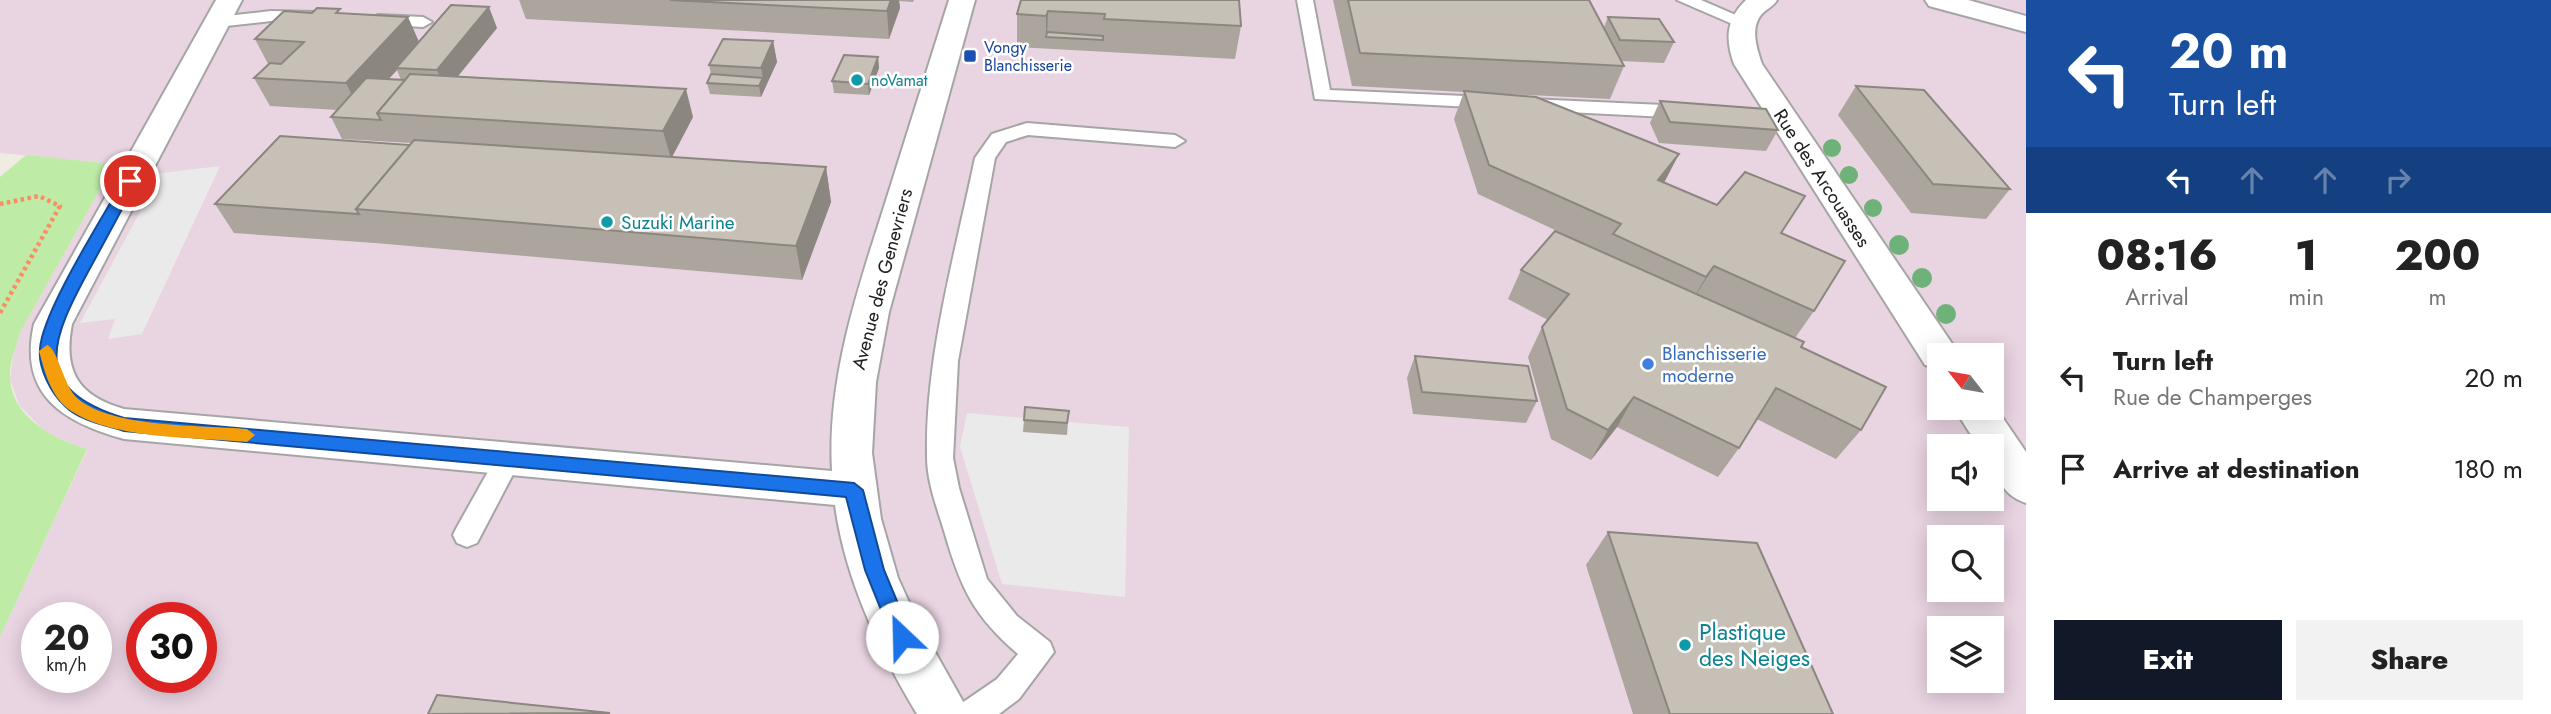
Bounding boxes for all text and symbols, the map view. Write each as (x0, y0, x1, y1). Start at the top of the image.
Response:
text: 20 m (2169, 16, 2288, 86)
icon: left (2054, 28, 2145, 119)
place label: Vongy Blanchisserie (984, 36, 1072, 77)
marker: Vongy Blanchisserie (962, 48, 978, 64)
place label: noVamat (871, 69, 928, 92)
marker: noVamat (849, 72, 865, 88)
text: Turn left (2169, 81, 2276, 127)
street label: Rue des Arcouasses (1767, 103, 1877, 253)
pin (100, 151, 160, 211)
icon: left (2160, 161, 2198, 199)
icon: ahead (2233, 161, 2271, 199)
icon: ahead (2306, 161, 2344, 199)
icon: right (2379, 161, 2417, 199)
icon: arrive (111, 162, 149, 200)
street label: Avenue des Genevriers (845, 185, 919, 373)
place label: Suzuki Marine (621, 209, 735, 236)
marker: Suzuki Marine (599, 214, 615, 230)
text: 08:16 (2096, 225, 2218, 286)
text: 1 (2295, 225, 2317, 286)
text: 200 (2395, 225, 2480, 286)
text: Arrival (2125, 280, 2189, 314)
text: min (2288, 280, 2324, 314)
text: m (2429, 280, 2447, 314)
place label: Blanchisserie moderne (1662, 340, 1767, 389)
text: Turn left (2113, 342, 2213, 380)
north arrow (1927, 343, 2004, 420)
map controls (1927, 343, 2004, 693)
marker: Blanchisserie moderne (1640, 356, 1656, 372)
icon: left (2054, 359, 2092, 397)
text: 20 m (2465, 359, 2523, 397)
text: Rue de Champerges (2113, 380, 2312, 414)
button: sound (1927, 434, 2004, 511)
icon: arrive (2054, 450, 2092, 488)
text: Arrive at destination (2113, 450, 2360, 488)
text: 180 m (2453, 450, 2523, 488)
button: search (1927, 525, 2004, 602)
position arrow (865, 600, 939, 674)
speed limit sign: 30 (126, 602, 217, 693)
text: 20 (43, 613, 90, 663)
place label: Plastique des Neiges (1699, 615, 1810, 675)
button: layers (1927, 616, 2004, 693)
button: Exit (2054, 620, 2282, 700)
button: Share (2296, 620, 2523, 700)
marker: Plastique des Neiges (1677, 637, 1693, 653)
text: km/h (46, 652, 87, 678)

